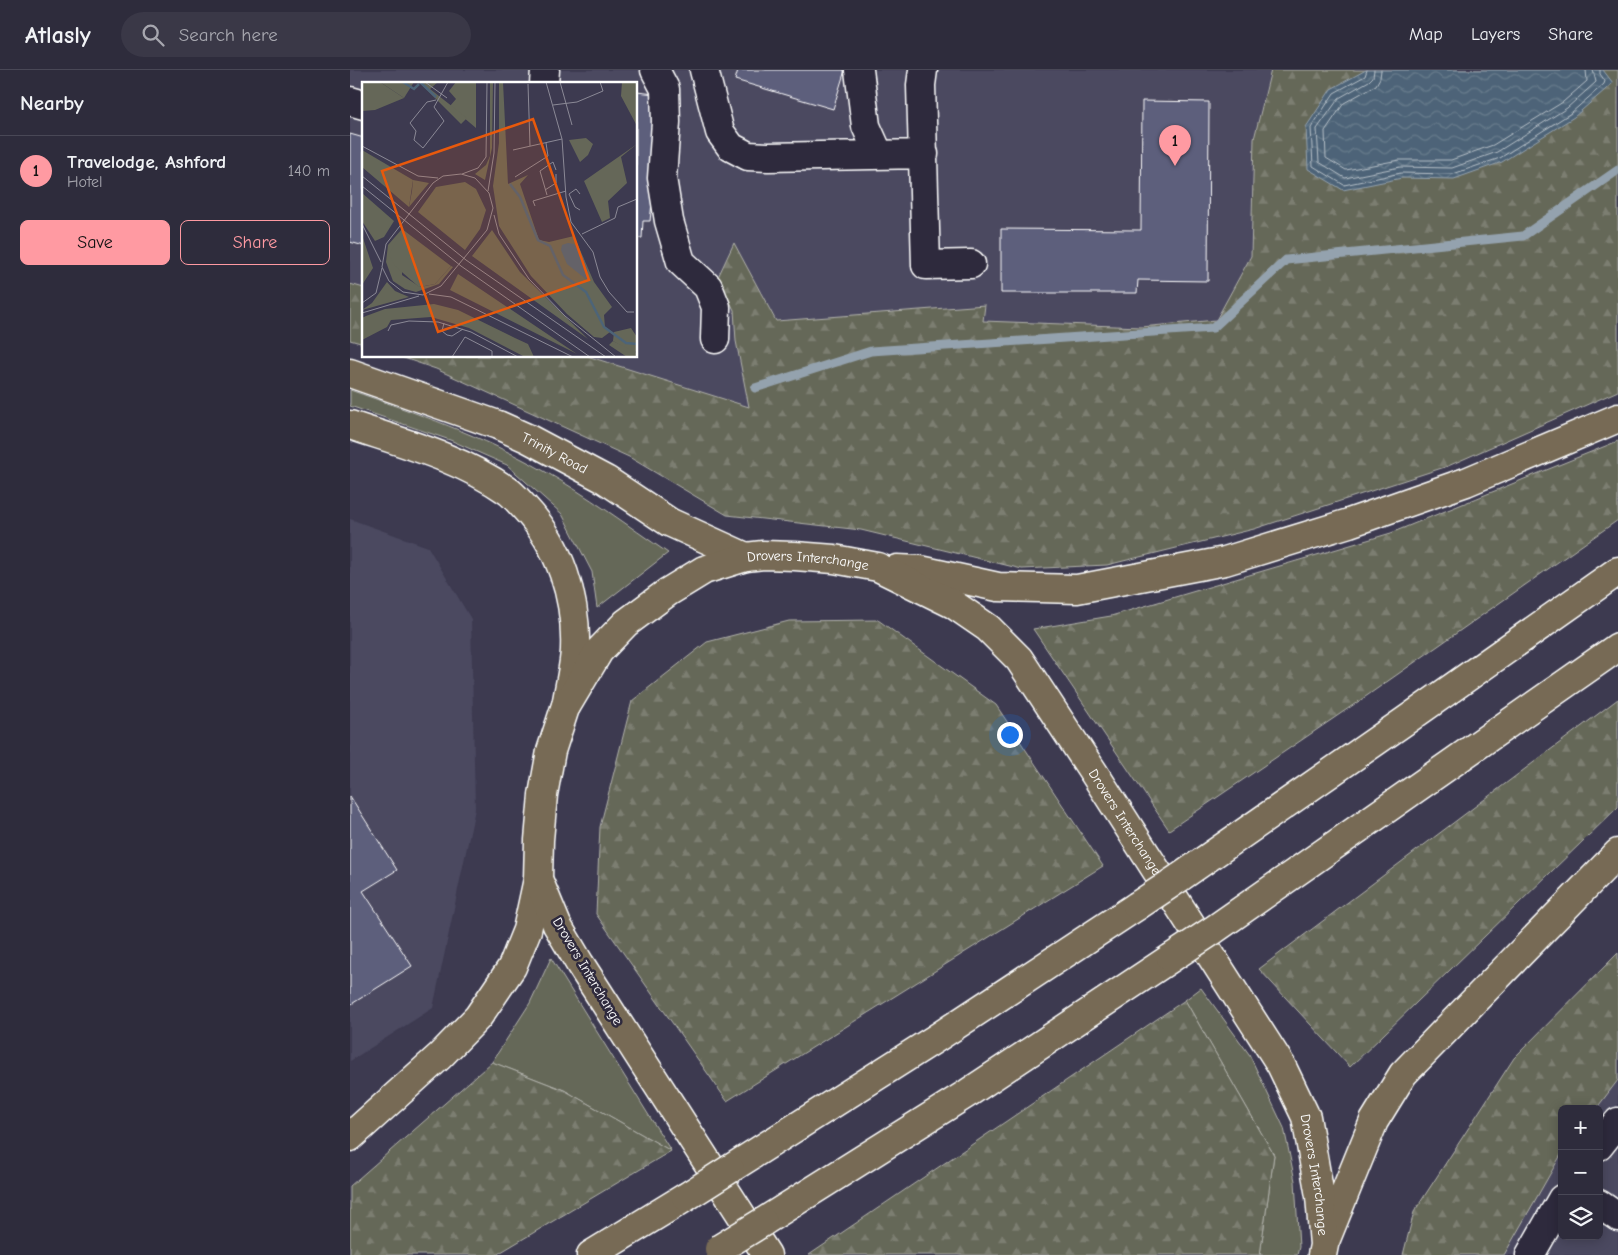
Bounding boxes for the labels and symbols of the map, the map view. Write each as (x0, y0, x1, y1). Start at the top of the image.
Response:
inset map (362, 82, 638, 358)
pin: 1 (1159, 125, 1191, 166)
street label: Trinity Road (519, 429, 590, 478)
street label: Drovers Interchange (746, 547, 870, 574)
your location (997, 722, 1023, 748)
street label: Drovers Interchange (1085, 766, 1165, 878)
street label: Drovers Interchange (549, 914, 626, 1028)
street label: Drovers Interchange (1297, 1113, 1331, 1236)

